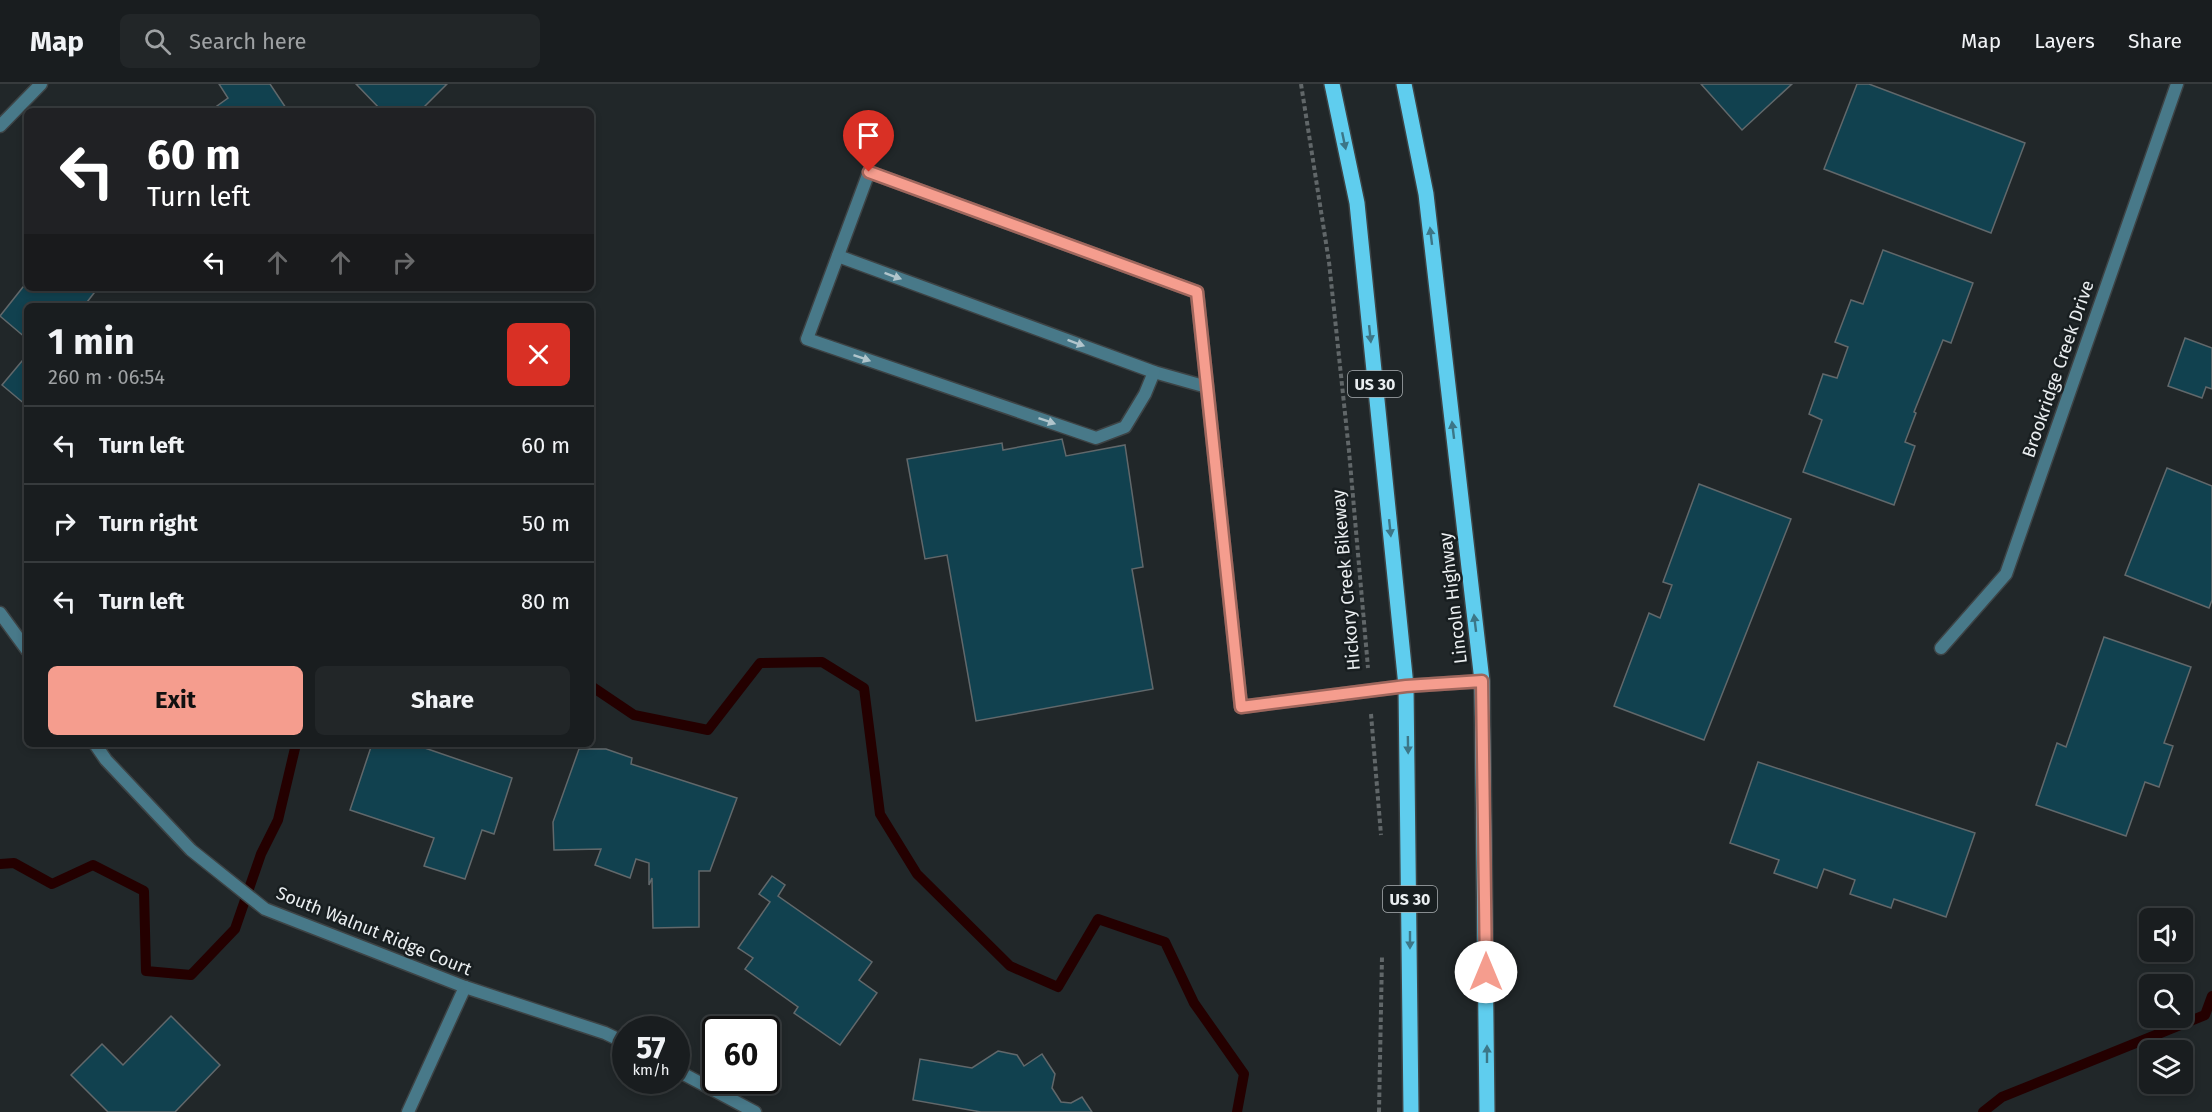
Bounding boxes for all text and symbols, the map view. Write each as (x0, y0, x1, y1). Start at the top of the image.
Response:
search box (120, 14, 540, 68)
text: Map (30, 25, 84, 58)
icon: search (141, 25, 174, 58)
text: Search here (189, 28, 307, 55)
text: Map (1961, 28, 2001, 54)
text: Layers (2034, 28, 2095, 54)
text: Share (2128, 28, 2182, 54)
pin (843, 110, 894, 172)
icon: arrive (852, 119, 885, 152)
text: 60 m (147, 130, 241, 180)
icon: left (48, 132, 126, 210)
one-way arrow (1339, 132, 1349, 151)
text: Turn left (147, 181, 250, 213)
one-way arrow (1426, 226, 1435, 245)
icon: left (198, 246, 231, 279)
icon: ahead (261, 246, 294, 279)
icon: ahead (324, 246, 357, 279)
icon: right (387, 246, 420, 279)
one-way arrow (884, 272, 902, 282)
street label: Brookridge Creek Drive (2017, 277, 2099, 461)
text: 1 min (48, 320, 135, 364)
button: close (507, 323, 570, 386)
one-way arrow (1365, 325, 1375, 344)
one-way arrow (1067, 339, 1085, 349)
one-way arrow (853, 353, 871, 363)
text: 260 m · 06:54 (48, 365, 165, 389)
road number: US 30 (1348, 371, 1402, 397)
one-way arrow (1038, 417, 1056, 427)
one-way arrow (1448, 420, 1458, 439)
icon: left (48, 429, 81, 462)
text: Turn left (99, 432, 184, 459)
text: 60 m (521, 432, 570, 459)
street label: Hickory Creek Bikeway (1327, 488, 1365, 672)
icon: right (48, 507, 81, 540)
text: Turn right (99, 510, 198, 537)
text: 50 m (522, 510, 570, 537)
one-way arrow (1385, 519, 1395, 538)
street label: Lincoln Highway (1434, 531, 1472, 665)
icon: left (48, 585, 81, 618)
text: Turn left (99, 588, 184, 615)
text: 80 m (521, 588, 570, 615)
one-way arrow (1471, 614, 1480, 633)
button: Exit (48, 666, 303, 735)
button: Share (315, 666, 570, 735)
one-way arrow (1403, 735, 1413, 754)
street label: South Walnut Ridge Court (273, 882, 475, 980)
road number: US 30 (1383, 886, 1437, 912)
map controls (2139, 908, 2193, 1094)
button: sound (2139, 908, 2193, 962)
one-way arrow (1405, 930, 1415, 949)
position arrow (1454, 940, 1518, 1004)
button: search (2139, 974, 2193, 1028)
speed limit sign: 60 (702, 1016, 780, 1094)
text: 57 (636, 1030, 666, 1066)
button: layers (2139, 1040, 2193, 1094)
one-way arrow (1482, 1044, 1491, 1063)
text: km/h (632, 1061, 670, 1079)

